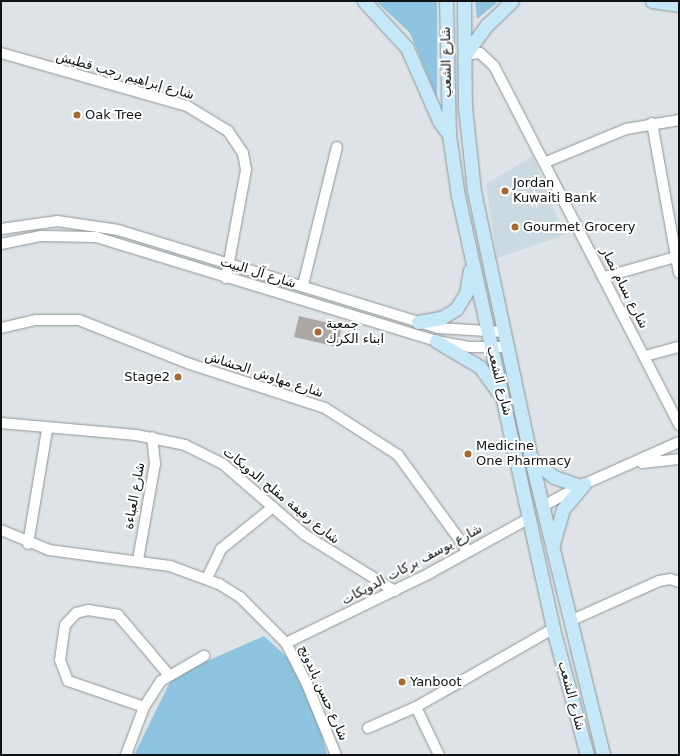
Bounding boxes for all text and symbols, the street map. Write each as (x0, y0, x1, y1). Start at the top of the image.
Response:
street label: شارع الشعب (439, 26, 455, 98)
street label: شارع إبراهيم رجب قطيش (54, 49, 196, 103)
place label: Oak Tree (85, 107, 142, 123)
marker: Oak Tree (72, 110, 82, 120)
place label: Jordan Kuwaiti Bank (513, 176, 597, 207)
marker: Jordan Kuwaiti Bank (500, 186, 510, 196)
place label: Gourmet Grocery (523, 219, 636, 235)
marker: Gourmet Grocery (510, 222, 520, 232)
street label: شارع بسام نصار (597, 245, 651, 331)
street label: شارع آل البيت (218, 254, 298, 292)
place label: جمعية ابناء الكرك (326, 317, 384, 348)
marker: جمعية ابناء الكرك (313, 327, 323, 337)
street label: شارع الشعب (483, 345, 515, 417)
street label: شارع مهاوش الحشاش (203, 348, 325, 402)
place label: Stage2 (124, 369, 170, 385)
marker: Stage2 (173, 372, 183, 382)
place label: Medicine One Pharmacy (476, 439, 571, 470)
street label: شارع رفيفة مفلح الدويكات (220, 444, 342, 548)
marker: Medicine One Pharmacy (463, 449, 473, 459)
street label: شارع العباءة (121, 461, 149, 531)
street label: شارع يوسف بركات الدويكات (339, 521, 485, 609)
street label: شارع حسن باندونج (295, 643, 351, 743)
street label: شارع الشعب (554, 660, 588, 732)
place label: Yanboot (410, 674, 462, 690)
marker: Yanboot (397, 677, 407, 687)

